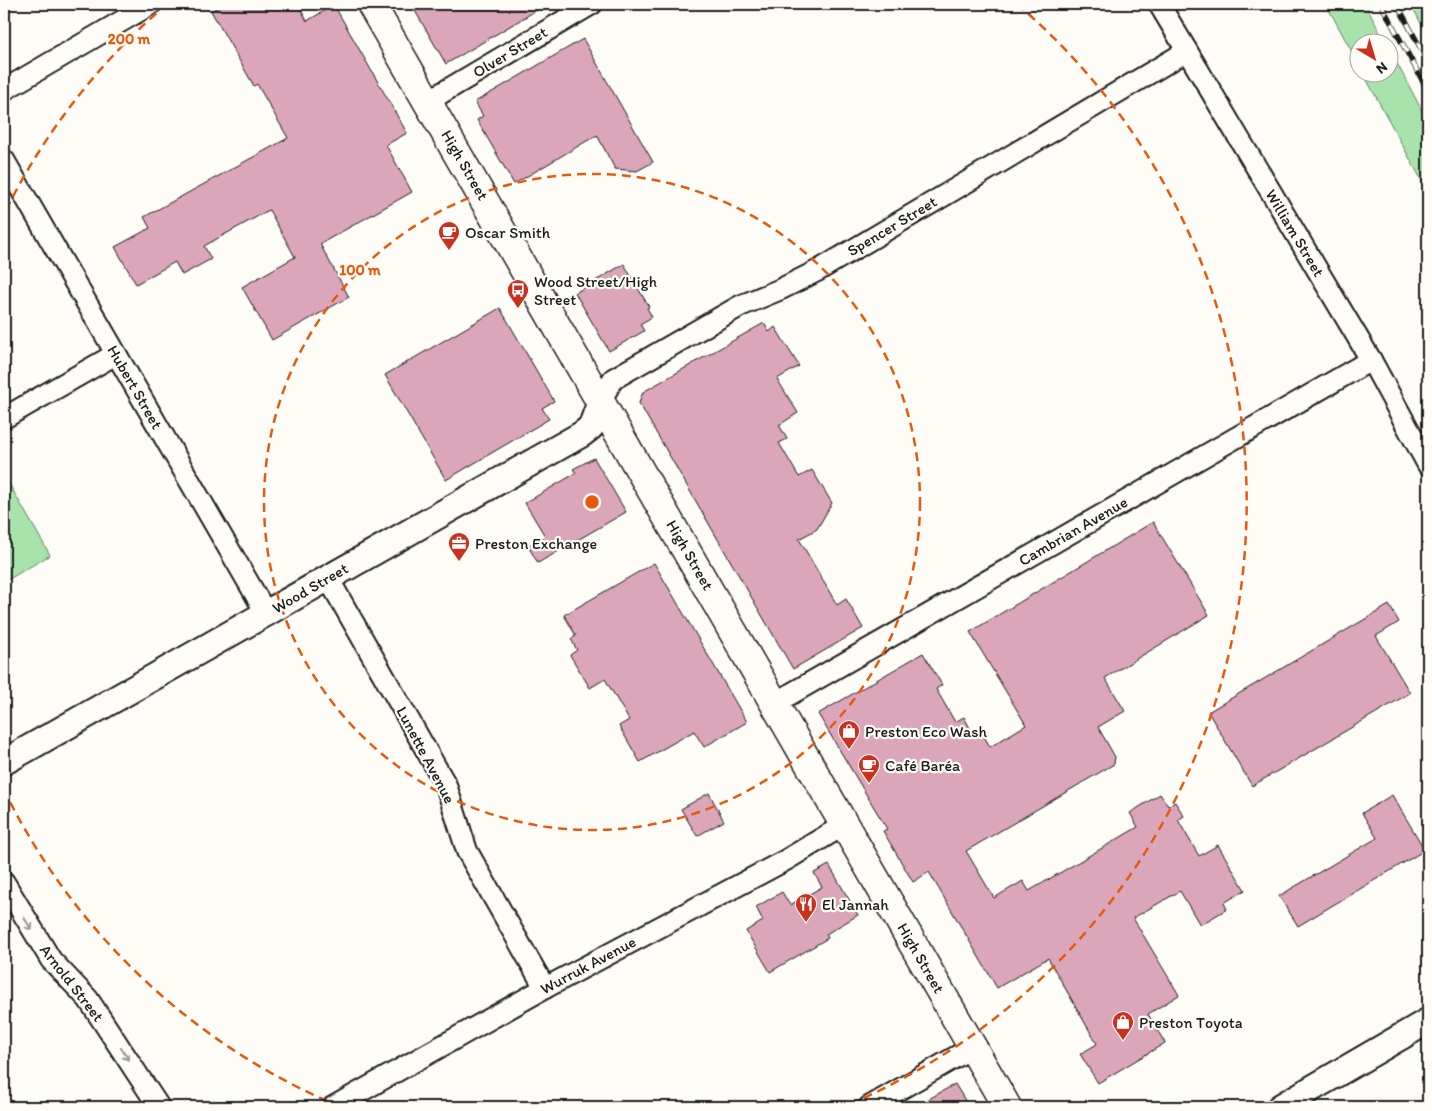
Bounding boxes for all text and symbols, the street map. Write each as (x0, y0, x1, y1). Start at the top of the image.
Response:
street label: Olver Street (469, 22, 551, 82)
text: 200 m (108, 30, 151, 48)
north arrow (1350, 32, 1400, 82)
text: N (1373, 58, 1391, 77)
street label: High Street (437, 127, 493, 203)
street label: William Street (1261, 186, 1329, 280)
street label: Spencer Street (844, 192, 940, 260)
cafe icon: Oscar Smith (437, 220, 461, 251)
place label: Oscar Smith (465, 223, 551, 242)
text: 100 m (339, 261, 381, 279)
place label: Wood Street/High Street (534, 272, 657, 309)
bus stop icon: Wood Street/High Street (506, 278, 530, 309)
street label: Hubert Street (103, 342, 167, 432)
street label: Cambrian Avenue (1015, 492, 1131, 570)
centre of rings (583, 493, 601, 511)
street label: High Street (662, 517, 718, 593)
office icon: Preston Exchange (447, 531, 471, 562)
place label: Preston Exchange (475, 534, 597, 553)
street label: Wood Street (269, 559, 351, 617)
street label: Lunette Avenue (393, 703, 460, 807)
shop icon: Preston Eco Wash (837, 719, 861, 750)
place label: Preston Eco Wash (865, 722, 988, 741)
cafe icon: Café Baréa (857, 753, 881, 784)
place label: Café Baréa (885, 756, 961, 775)
restaurant icon: El Jannah (794, 892, 818, 923)
place label: El Jannah (822, 895, 889, 914)
one-way arrow (24, 916, 34, 930)
street label: High Street (893, 920, 949, 996)
street label: Wurruk Avenue (537, 932, 639, 998)
street label: Arnold Street (36, 941, 108, 1025)
shop icon: Preston Toyota (1111, 1010, 1135, 1041)
place label: Preston Toyota (1139, 1013, 1243, 1032)
one-way arrow (119, 1047, 130, 1061)

